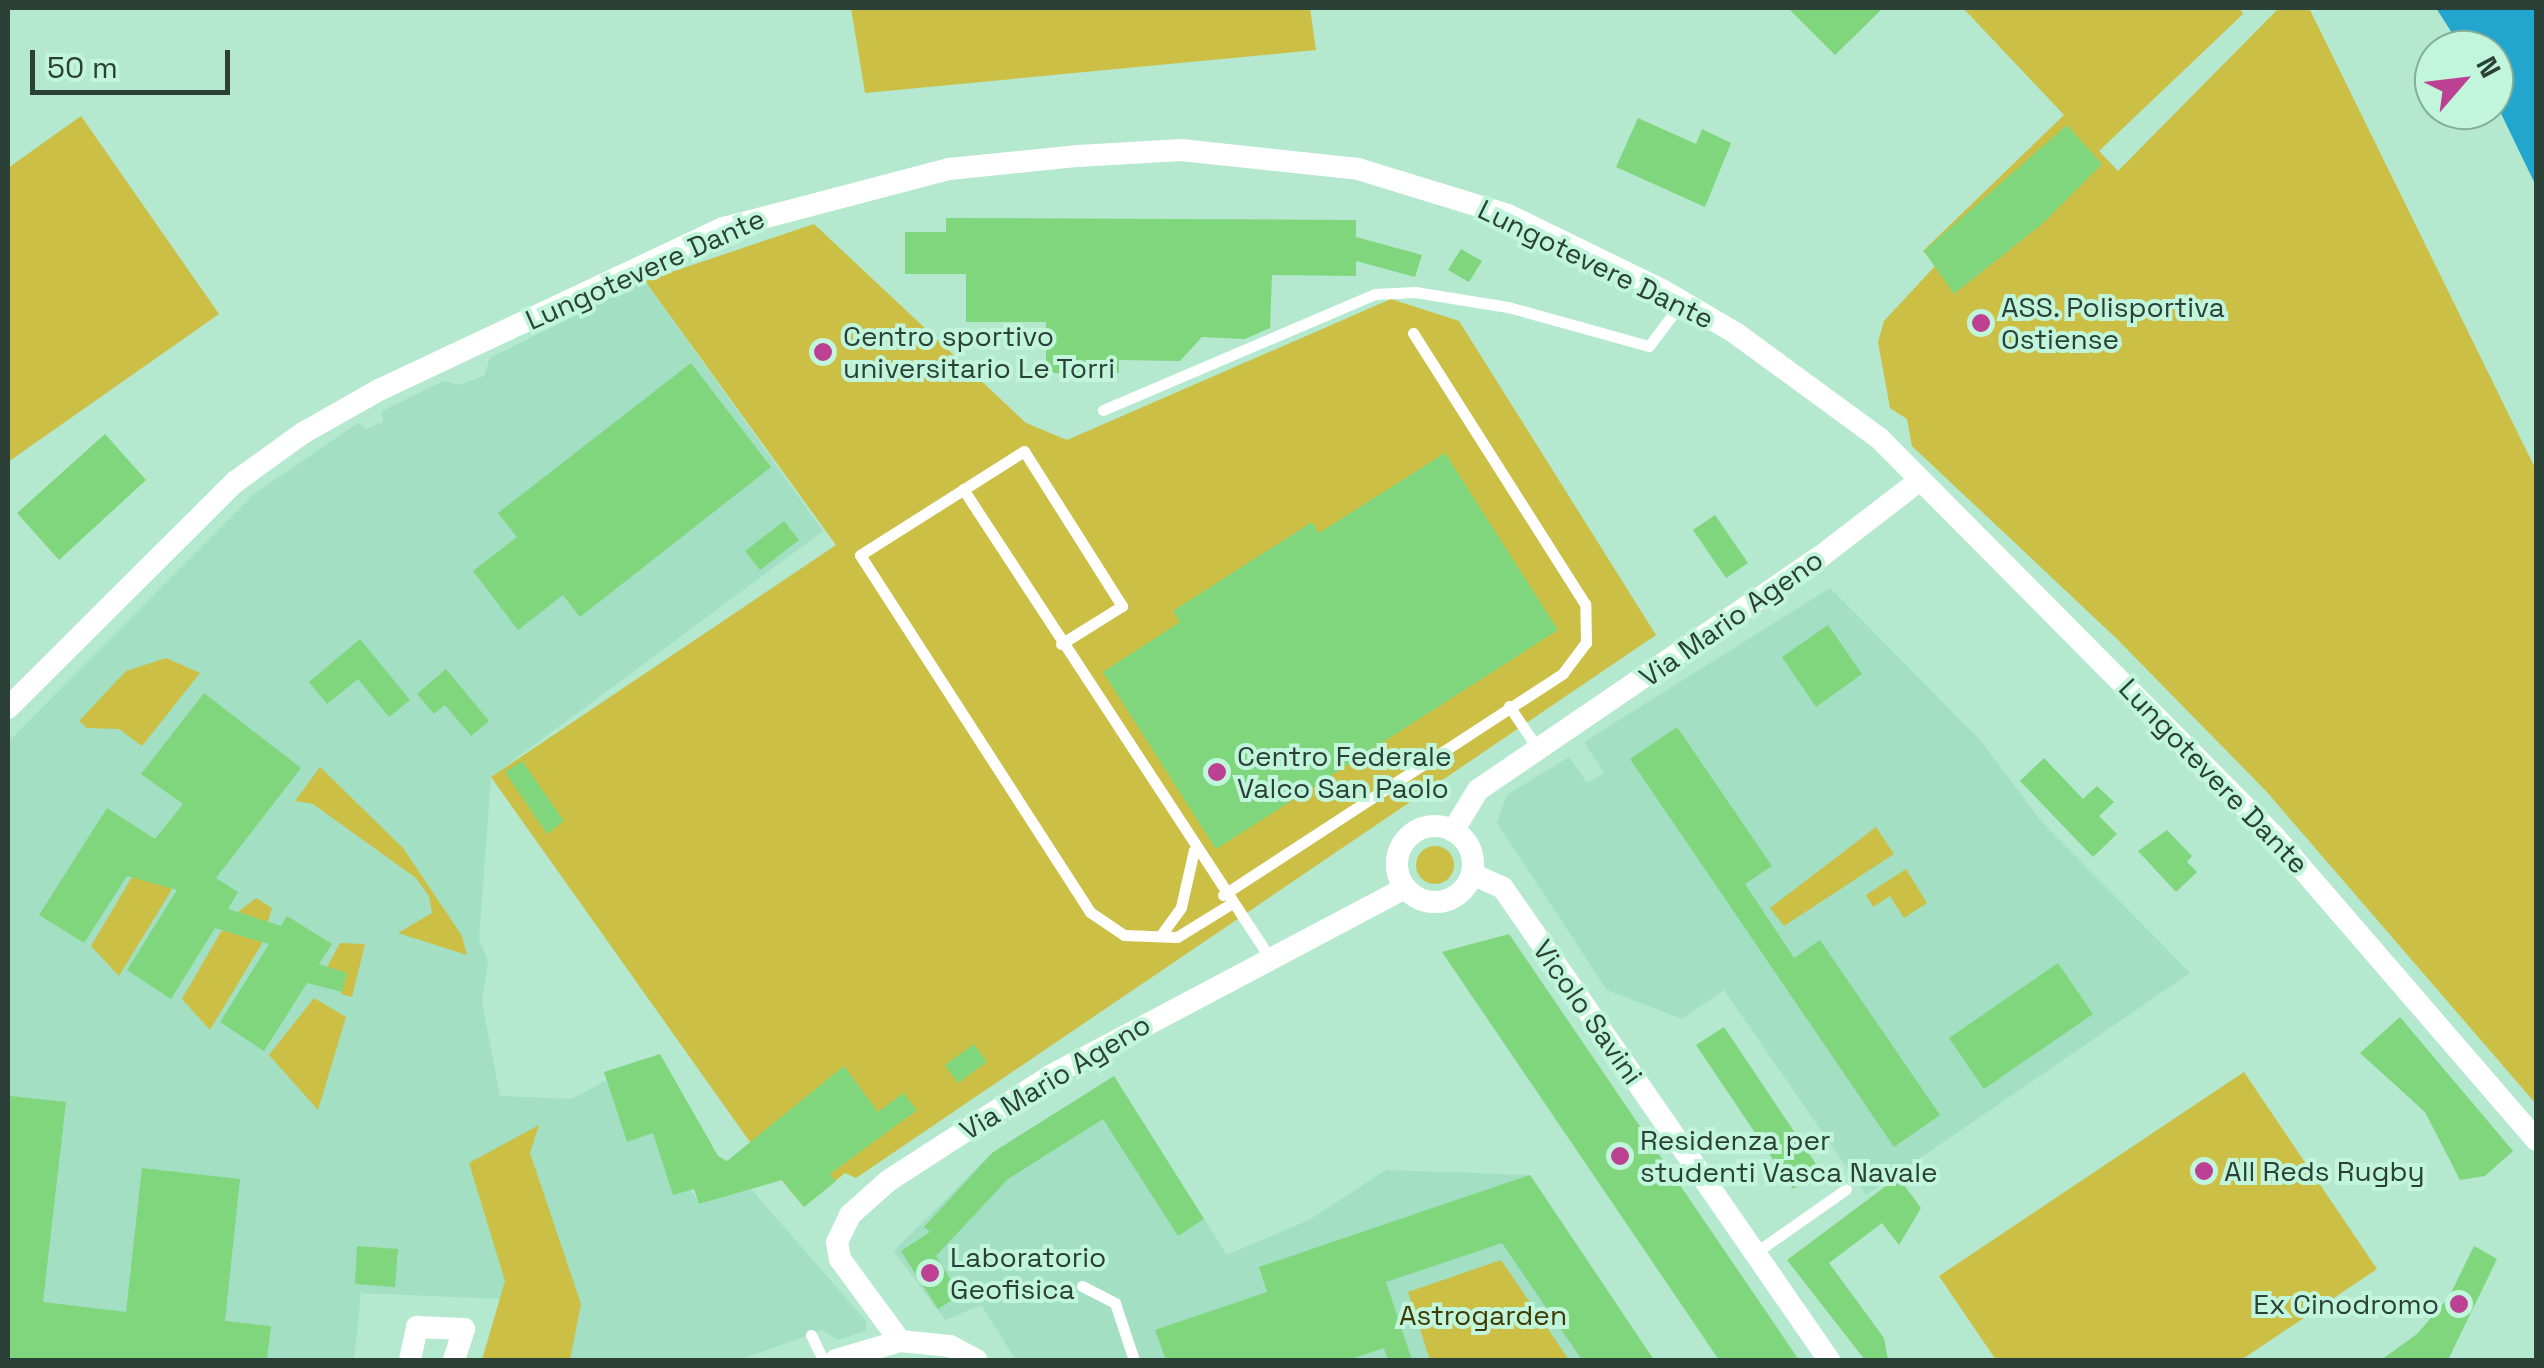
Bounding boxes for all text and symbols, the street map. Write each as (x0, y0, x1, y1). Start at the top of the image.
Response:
scale bar (35, 30, 235, 92)
north arrow (2414, 30, 2514, 130)
text: 50 m (47, 48, 118, 87)
text: N (2468, 50, 2509, 84)
street label: Lungotevere Dante (1473, 192, 1719, 336)
street label: Lungotevere Dante (520, 201, 770, 337)
place label: ASS. Polisportiva Ostiense (2001, 290, 2226, 356)
marker: ASS. Polisportiva Ostiense (1970, 312, 1992, 334)
place label: Centro sportivo universitario Le Torri (843, 319, 1116, 385)
marker: Centro sportivo universitario Le Torri (812, 341, 834, 363)
street label: Via Mario Ageno (1633, 542, 1829, 694)
street label: Lungotevere Dante (2112, 672, 2316, 880)
place label: Centro Federale Valco San Paolo (1237, 739, 1452, 805)
marker: Centro Federale Valco San Paolo (1206, 761, 1228, 783)
street label: Vicolo Savini (1526, 934, 1650, 1090)
street label: Via Mario Ageno (954, 1007, 1156, 1147)
place label: Residenza per studenti Vasca Navale (1640, 1123, 1938, 1189)
marker: Residenza per studenti Vasca Navale (1609, 1145, 1631, 1167)
place label: All Reds Rugby (2224, 1154, 2425, 1188)
marker: All Reds Rugby (2193, 1160, 2215, 1182)
place label: Laboratorio Geofisica (950, 1240, 1106, 1306)
marker: Laboratorio Geofisica (919, 1262, 941, 1284)
place label: Ex Cinodromo (2253, 1287, 2439, 1321)
marker: Ex Cinodromo (2448, 1293, 2470, 1315)
park label: Astrogarden (1399, 1298, 1567, 1332)

